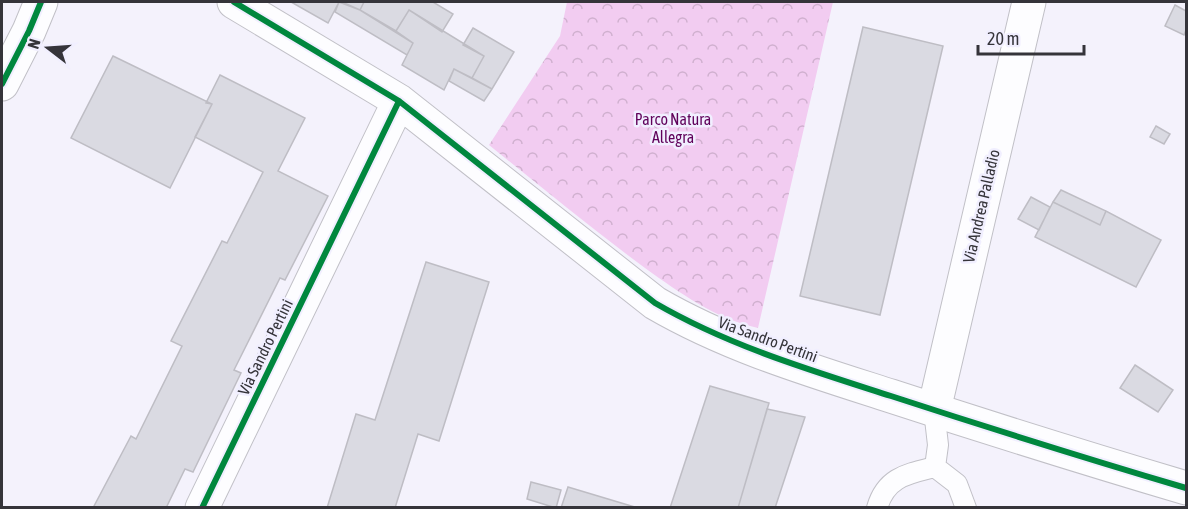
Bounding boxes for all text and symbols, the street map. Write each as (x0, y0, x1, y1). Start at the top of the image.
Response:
north arrow (18, 18, 78, 78)
scale bar (978, 18, 1084, 56)
text: 20 m (987, 28, 1019, 49)
text: N (24, 36, 44, 51)
park label: Parco Natura Allegra (635, 110, 711, 147)
street label: Via Andrea Palladio (959, 148, 1003, 264)
street label: Via Sandro Pertini (234, 296, 296, 398)
street label: Via Sandro Pertini (716, 313, 820, 365)

